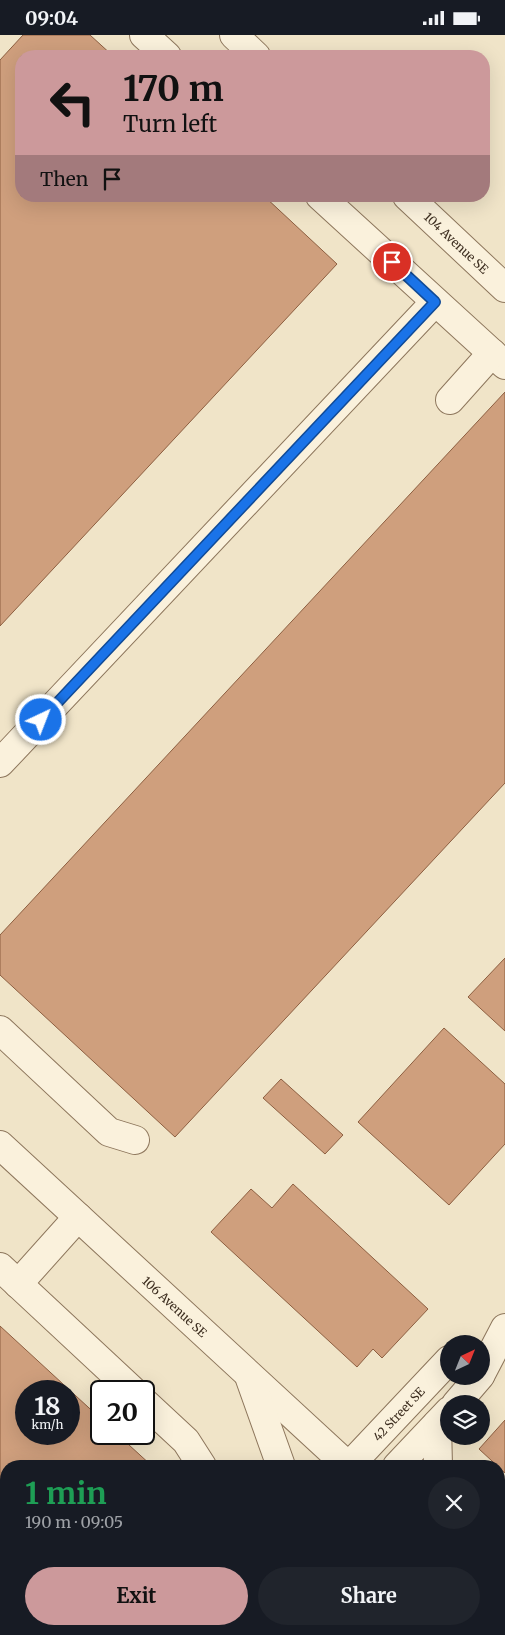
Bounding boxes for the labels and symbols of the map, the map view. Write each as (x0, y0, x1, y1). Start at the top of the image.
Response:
street label: 104 Avenue SE (421, 209, 492, 276)
pin (371, 241, 413, 283)
position arrow (14, 693, 66, 745)
street label: 106 Avenue SE (140, 1273, 211, 1340)
north arrow (440, 1335, 490, 1385)
speed limit sign: 20 (90, 1380, 155, 1445)
street label: 42 Street SE (369, 1383, 428, 1444)

